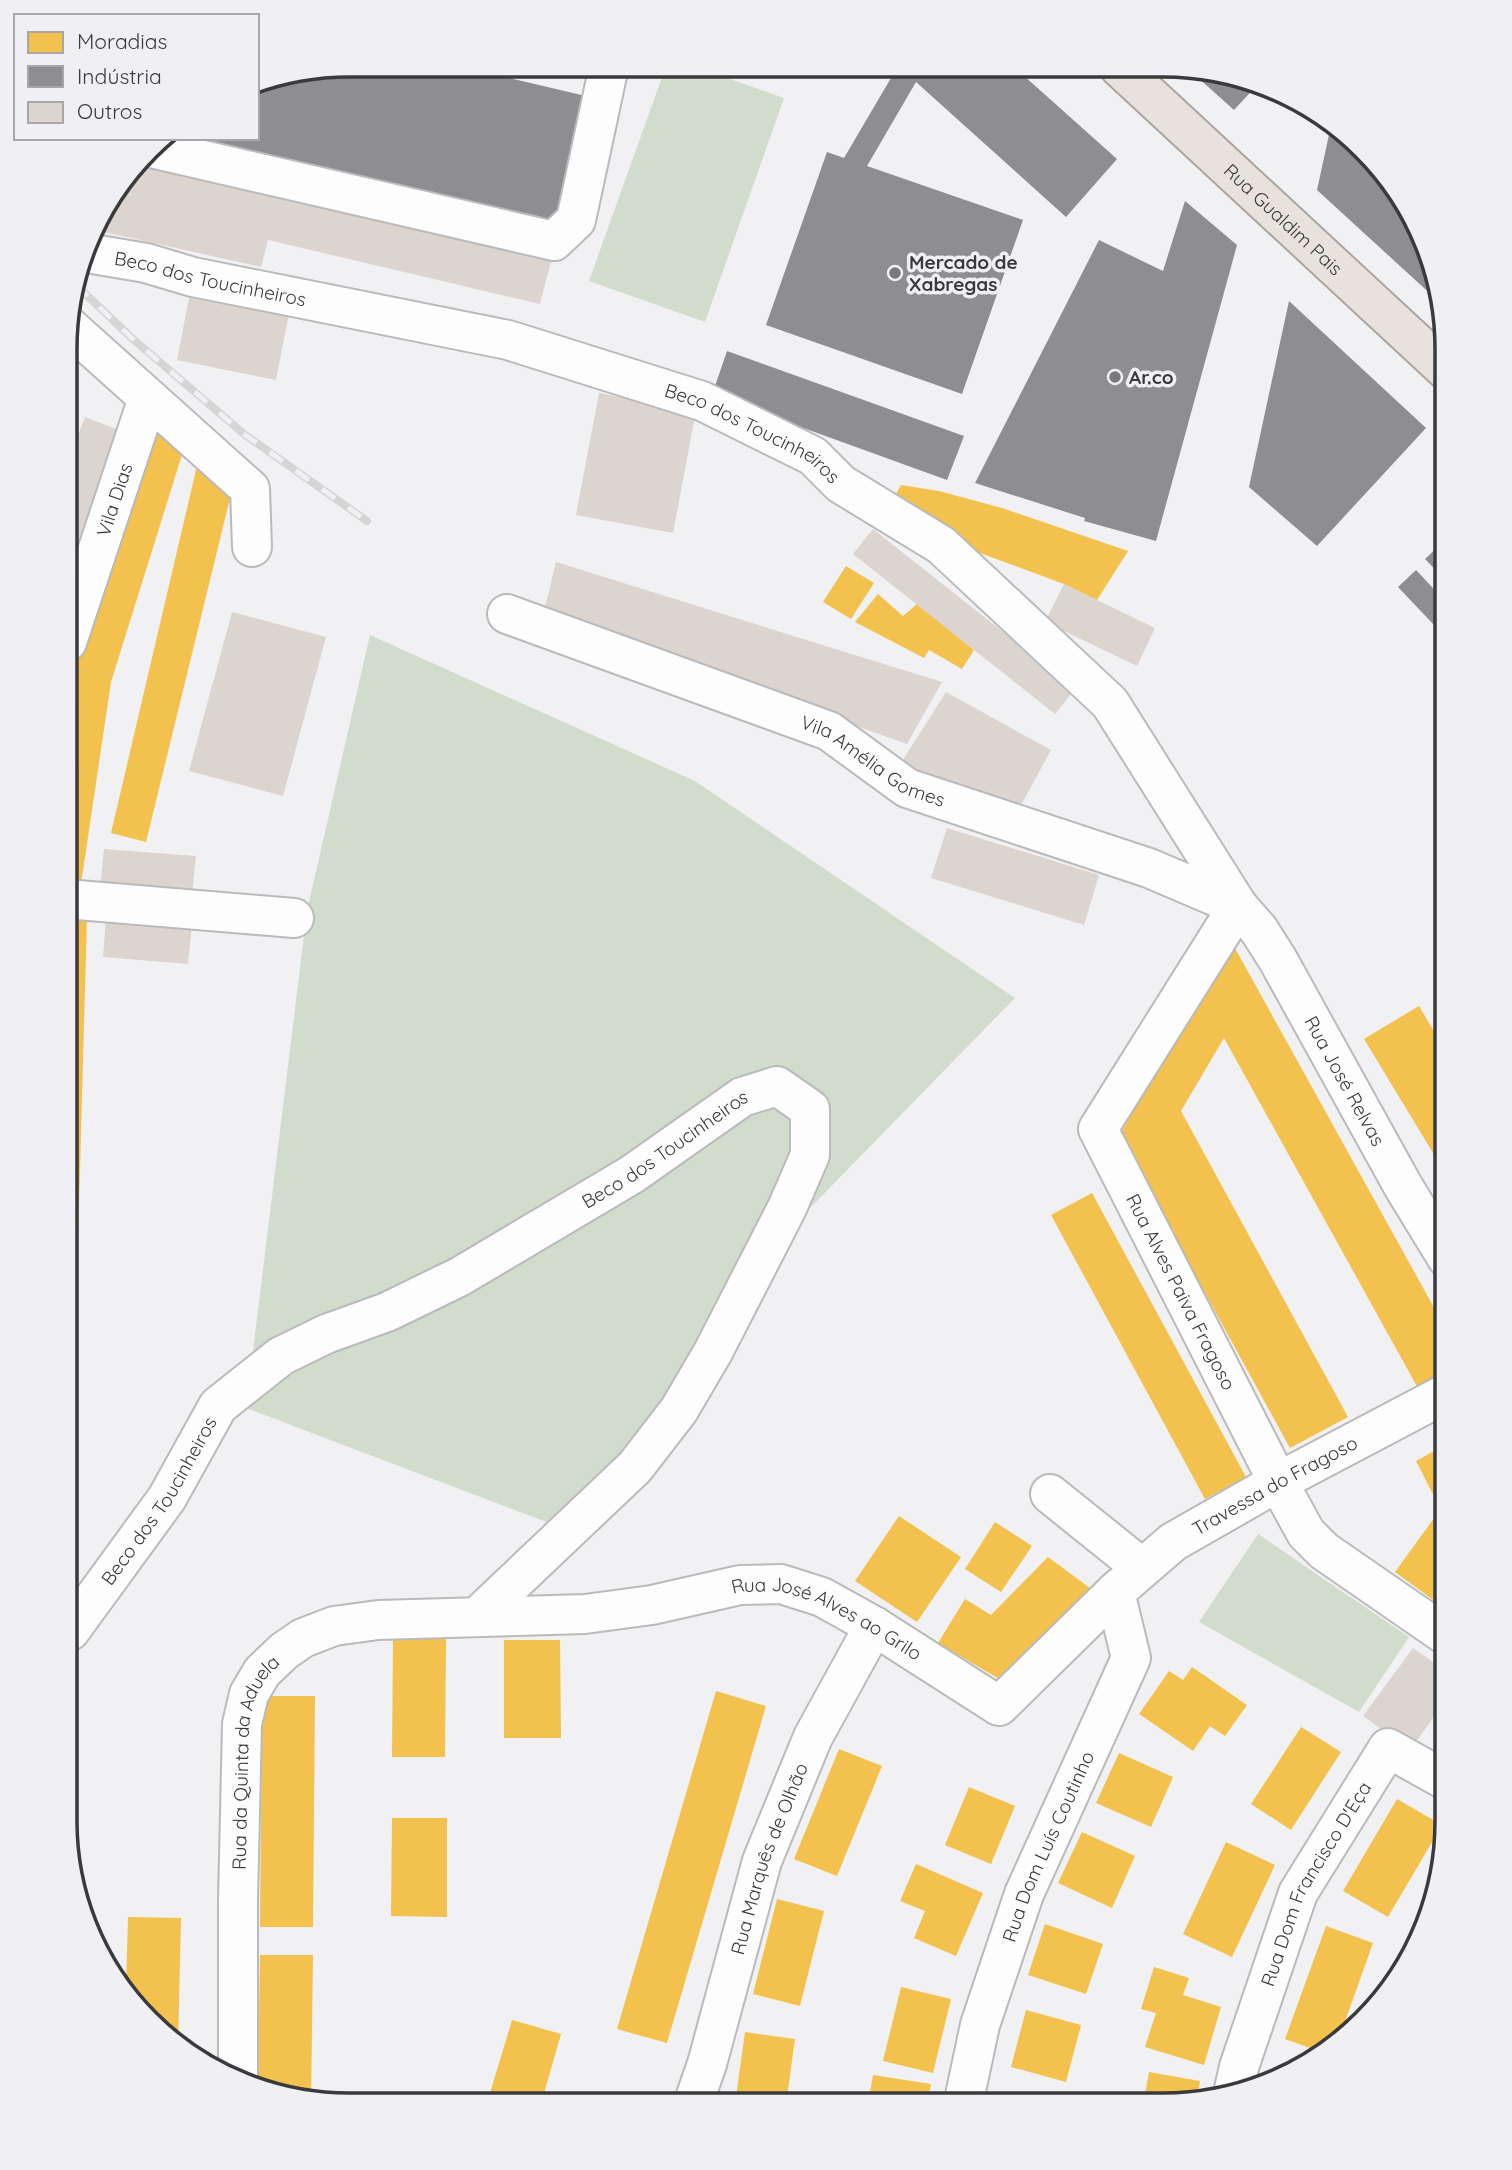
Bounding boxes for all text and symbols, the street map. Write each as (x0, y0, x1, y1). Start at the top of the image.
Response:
legend (14, 14, 259, 140)
text: Moradias (77, 28, 167, 54)
text: Indústria (77, 63, 162, 89)
text: Outros (77, 98, 142, 124)
street label: Rua Gualdim Pais (1219, 158, 1348, 280)
street label: Beco dos Toucinheiros (113, 246, 308, 311)
place label: Mercado de Xabregas (909, 250, 1018, 296)
marker: Mercado de Xabregas (887, 265, 903, 281)
place label: Ar.co (1129, 365, 1174, 389)
marker: Ar.co (1107, 369, 1123, 385)
street label: Beco dos Toucinheiros (662, 378, 845, 488)
street label: Vila Dias (91, 460, 138, 539)
street label: Vila Amélia Gomes (798, 710, 948, 812)
street label: Rua José Relvas (1299, 1012, 1391, 1150)
street label: Beco dos Toucinheiros (577, 1084, 751, 1214)
street label: Rua Alves Paiva Fragoso (1121, 1190, 1241, 1394)
street label: Beco dos Toucinheiros (96, 1412, 222, 1590)
street label: Travessa do Fragoso (1188, 1430, 1361, 1541)
street label: Rua José Alves ao Grilo (729, 1572, 926, 1665)
street label: Rua da Quinta da Aduela (227, 1650, 284, 1870)
street label: Rua Dom Luís Coutinho (997, 1747, 1099, 1945)
street label: Rua Marquês de Olhão (725, 1759, 813, 1957)
street label: Rua Dom Francisco D'Eça (1255, 1777, 1376, 1989)

